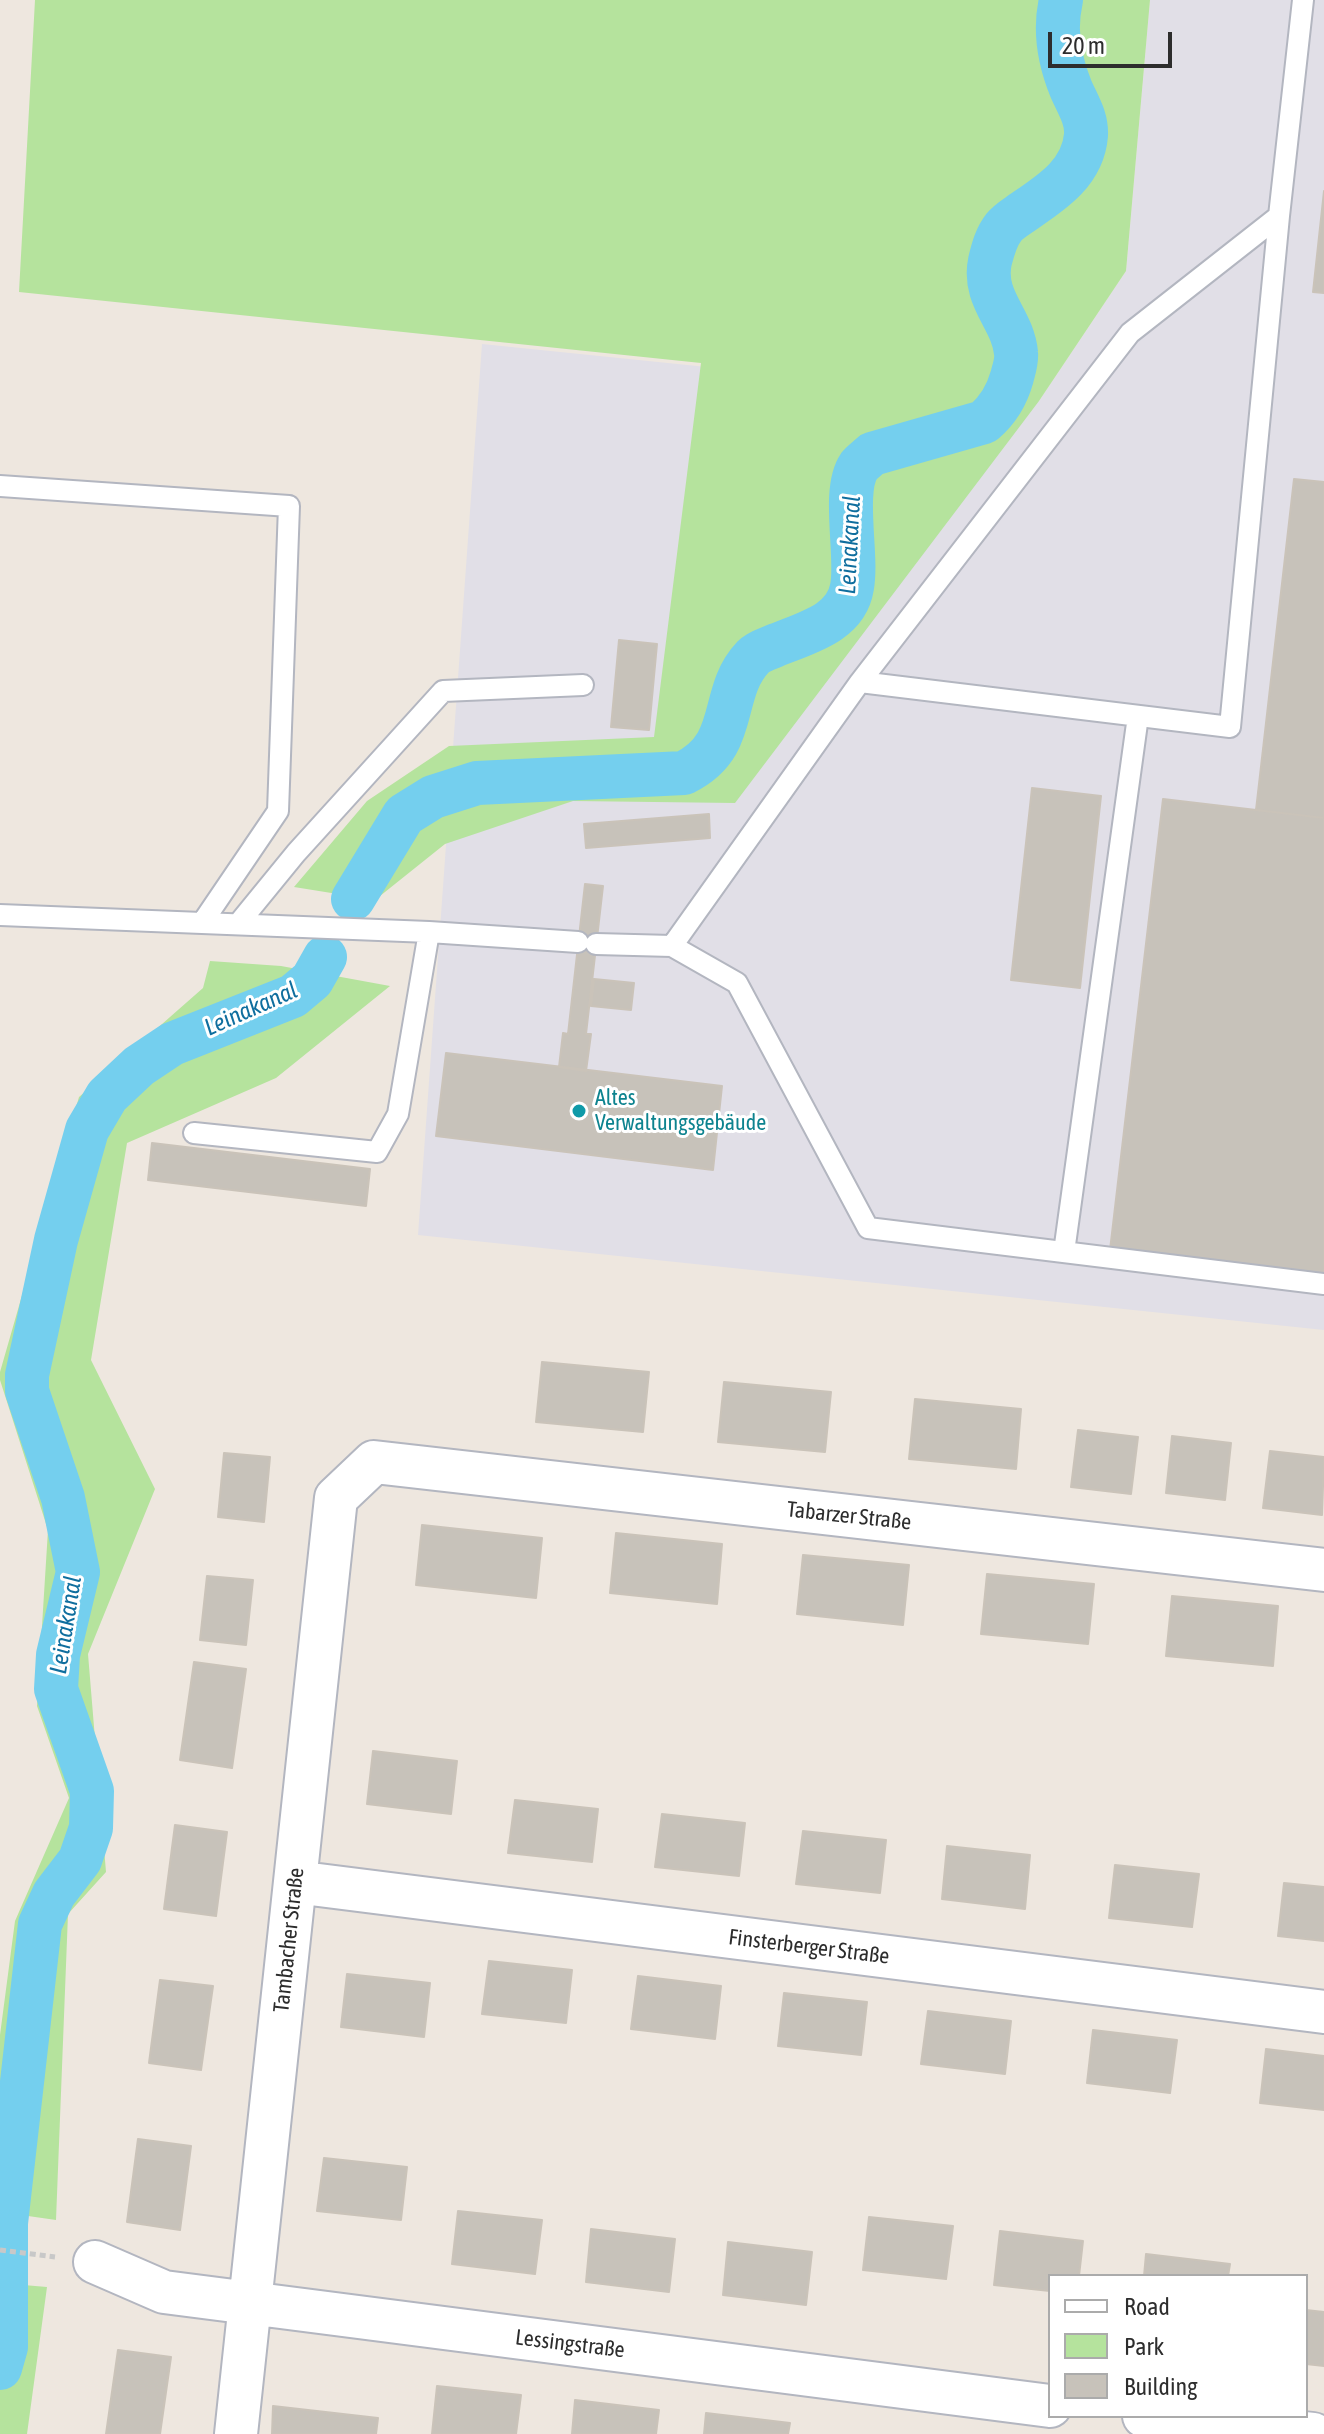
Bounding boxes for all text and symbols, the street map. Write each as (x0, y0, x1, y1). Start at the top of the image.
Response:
scale bar (1052, 16, 1176, 66)
text: 20 m (1062, 32, 1105, 59)
water label: Leinakanal (833, 495, 867, 595)
water label: Leinakanal (200, 976, 302, 1042)
place label: Altes Verwaltungsgebäude (595, 1085, 766, 1136)
marker: Altes Verwaltungsgebäude (570, 1102, 588, 1120)
street label: Tabarzer Straße (786, 1496, 912, 1536)
water label: Leinakanal (44, 1574, 88, 1676)
street label: Tambacher Straße (268, 1866, 310, 2014)
street label: Finsterberger Straße (727, 1924, 891, 1970)
legend (1048, 2274, 1308, 2418)
text: Road (1124, 2293, 1170, 2320)
street label: Lessingstraße (514, 2324, 626, 2364)
text: Park (1124, 2333, 1164, 2360)
text: Building (1124, 2373, 1197, 2400)

